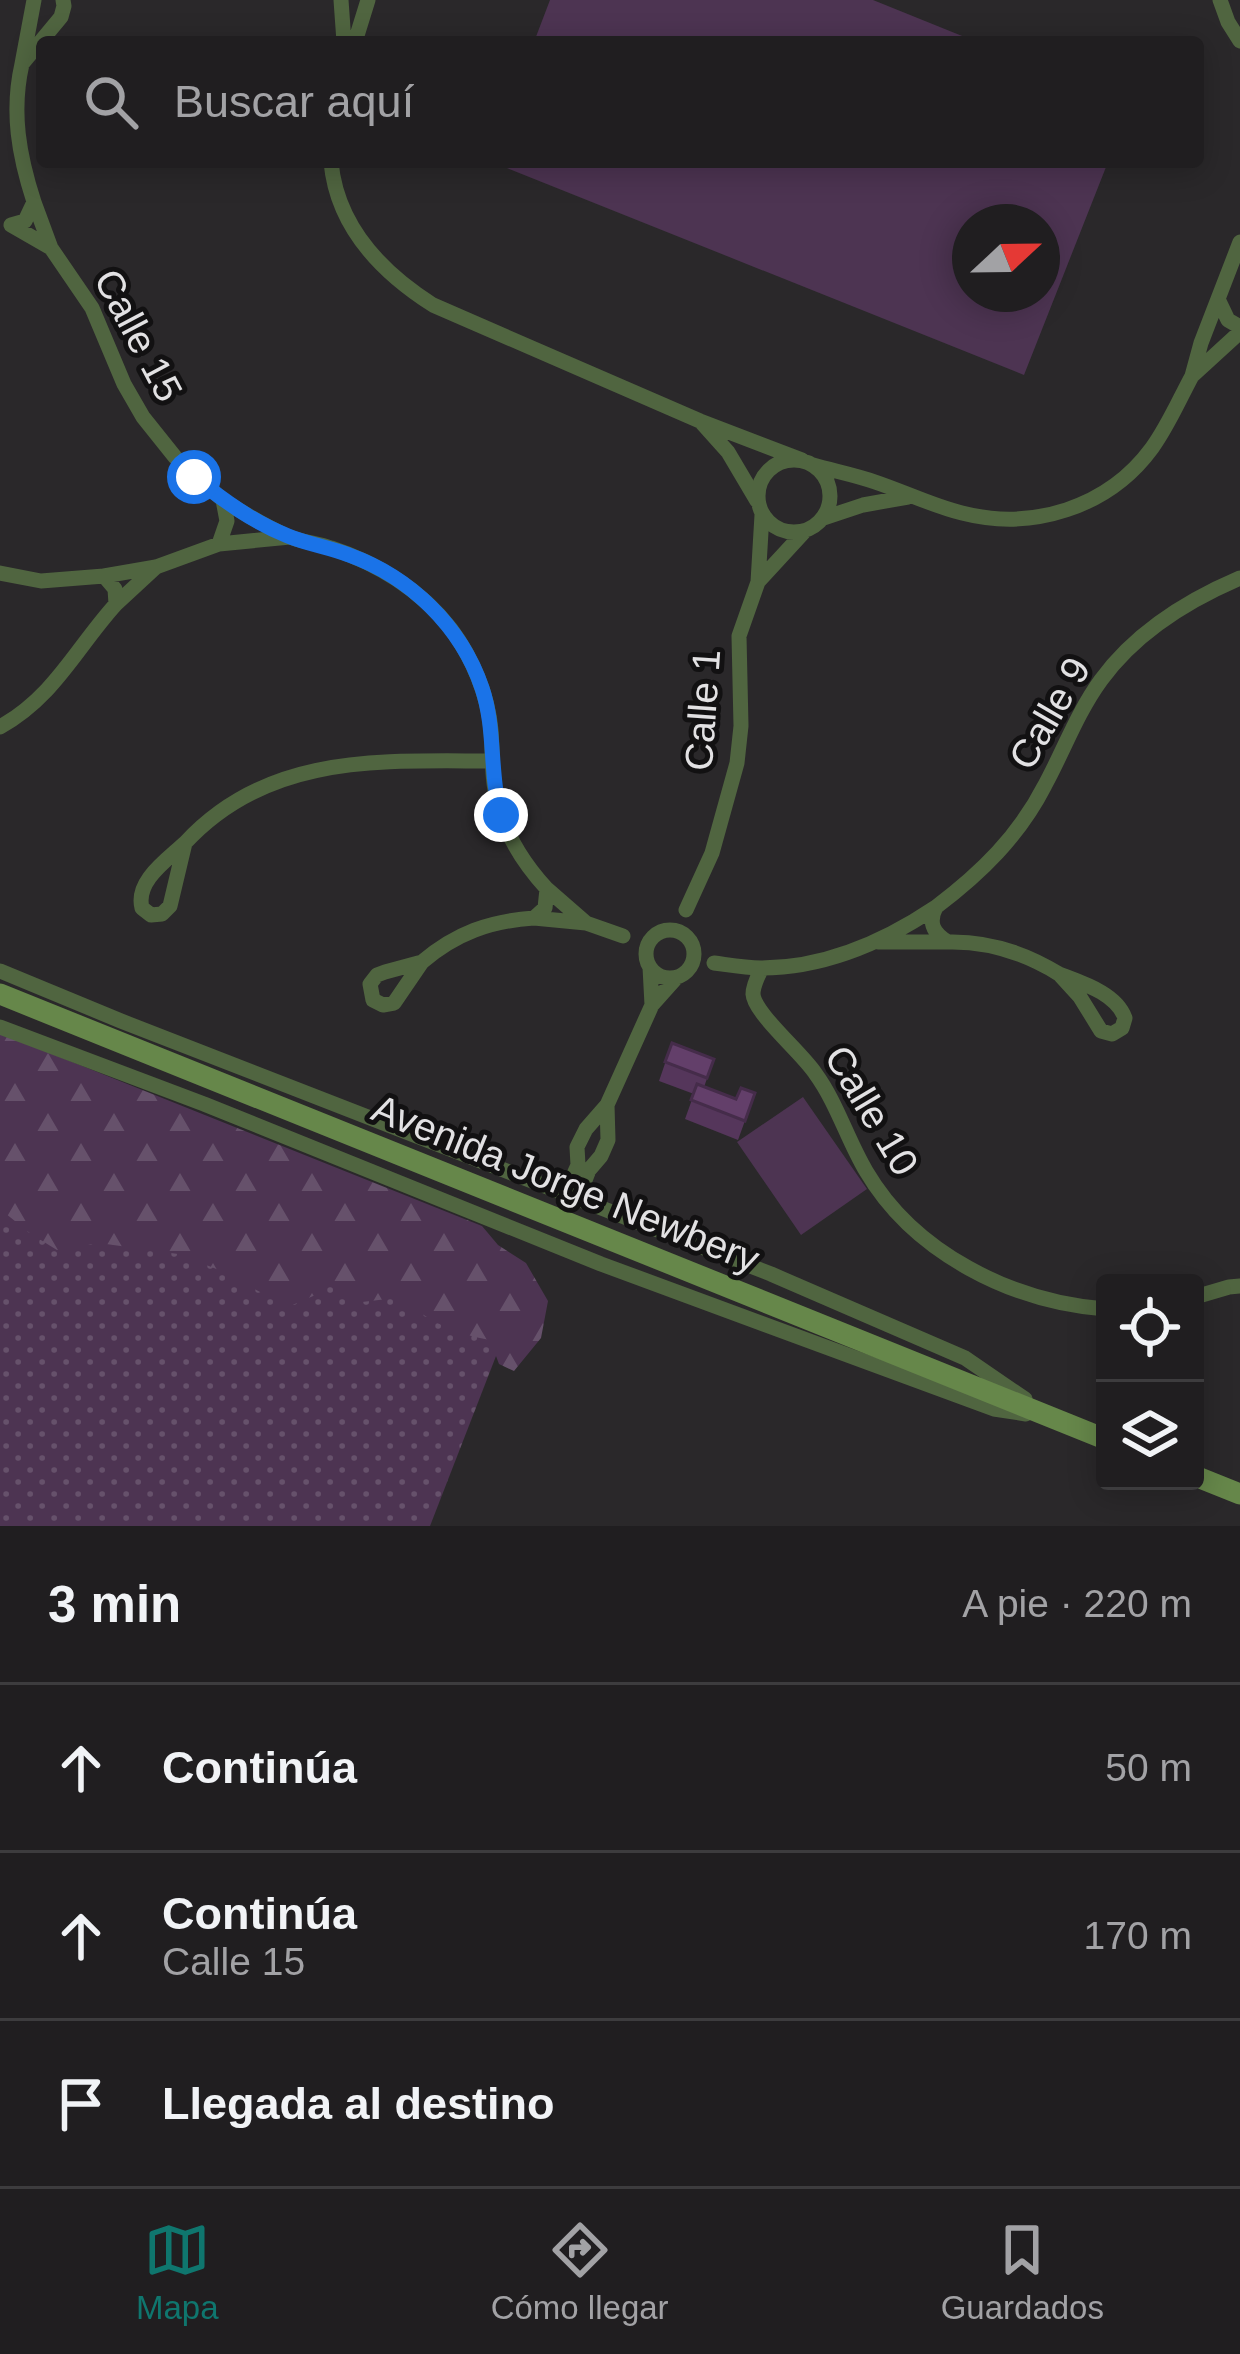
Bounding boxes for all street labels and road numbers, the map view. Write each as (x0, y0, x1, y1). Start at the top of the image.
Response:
street label: Calle 15 (86, 262, 191, 409)
street label: Calle 1 (677, 648, 728, 772)
street label: Calle 9 (1000, 650, 1098, 777)
street label: Calle 10 (816, 1038, 927, 1183)
street label: Avenida Jorge Newbery (366, 1086, 766, 1281)

